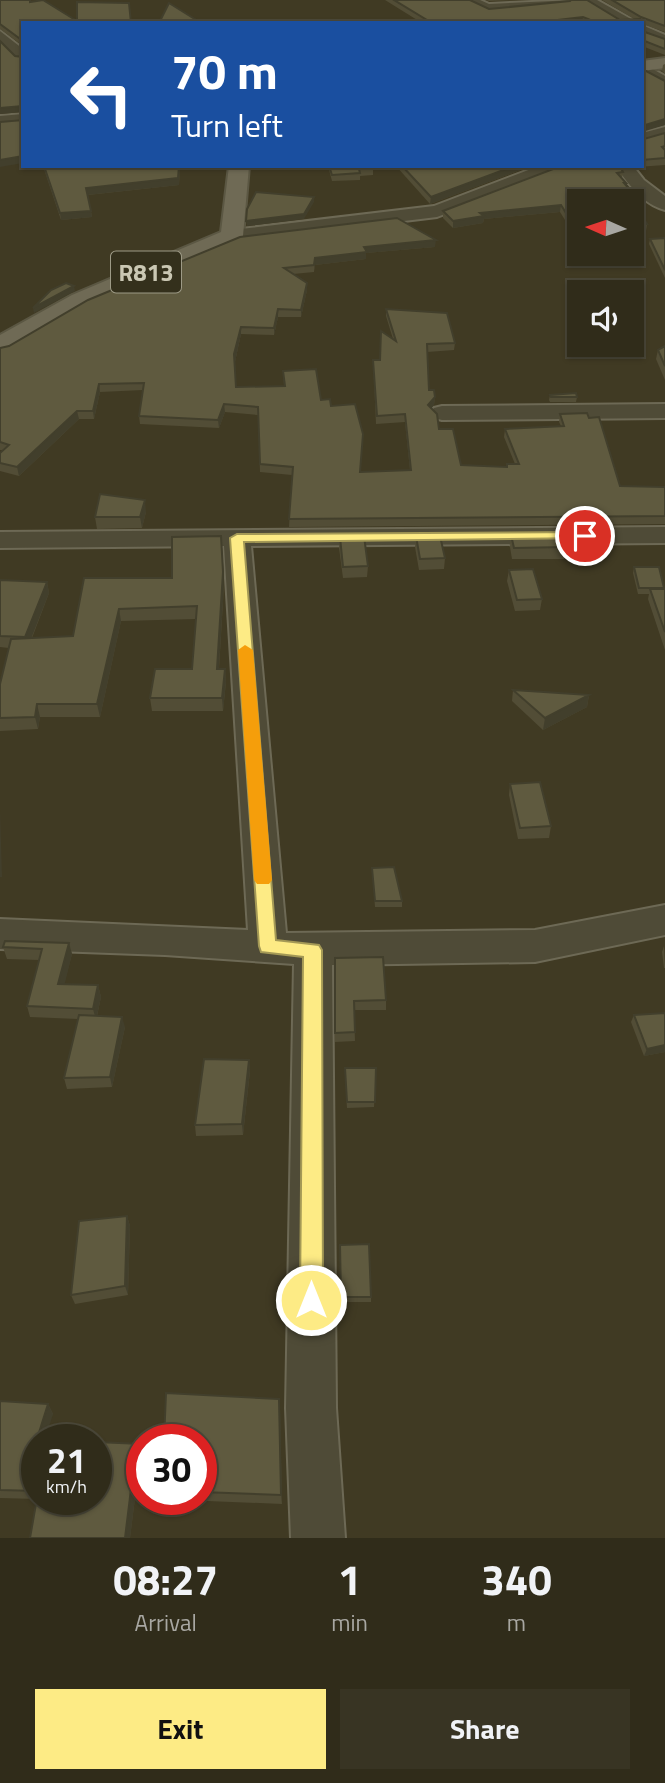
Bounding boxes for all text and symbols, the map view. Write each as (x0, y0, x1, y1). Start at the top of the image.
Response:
text: 70 m (171, 33, 278, 108)
icon: left (56, 49, 147, 140)
text: Turn left (171, 101, 283, 149)
north arrow (567, 189, 644, 266)
map controls (567, 189, 644, 357)
road number: R813 (111, 251, 181, 292)
button: sound (567, 280, 644, 357)
pin (555, 506, 615, 566)
icon: arrive (566, 517, 604, 555)
position arrow (274, 1263, 348, 1337)
speed limit sign: 30 (126, 1424, 217, 1515)
text: 21 (47, 1433, 86, 1487)
text: km/h (46, 1473, 87, 1500)
text: 08:27 (113, 1547, 218, 1611)
text: 1 (338, 1547, 361, 1611)
text: 340 (481, 1547, 552, 1611)
text: Arrival (134, 1605, 197, 1640)
text: min (331, 1605, 368, 1640)
text: m (507, 1605, 526, 1640)
button: Exit (35, 1689, 326, 1769)
button: Share (340, 1689, 630, 1769)

